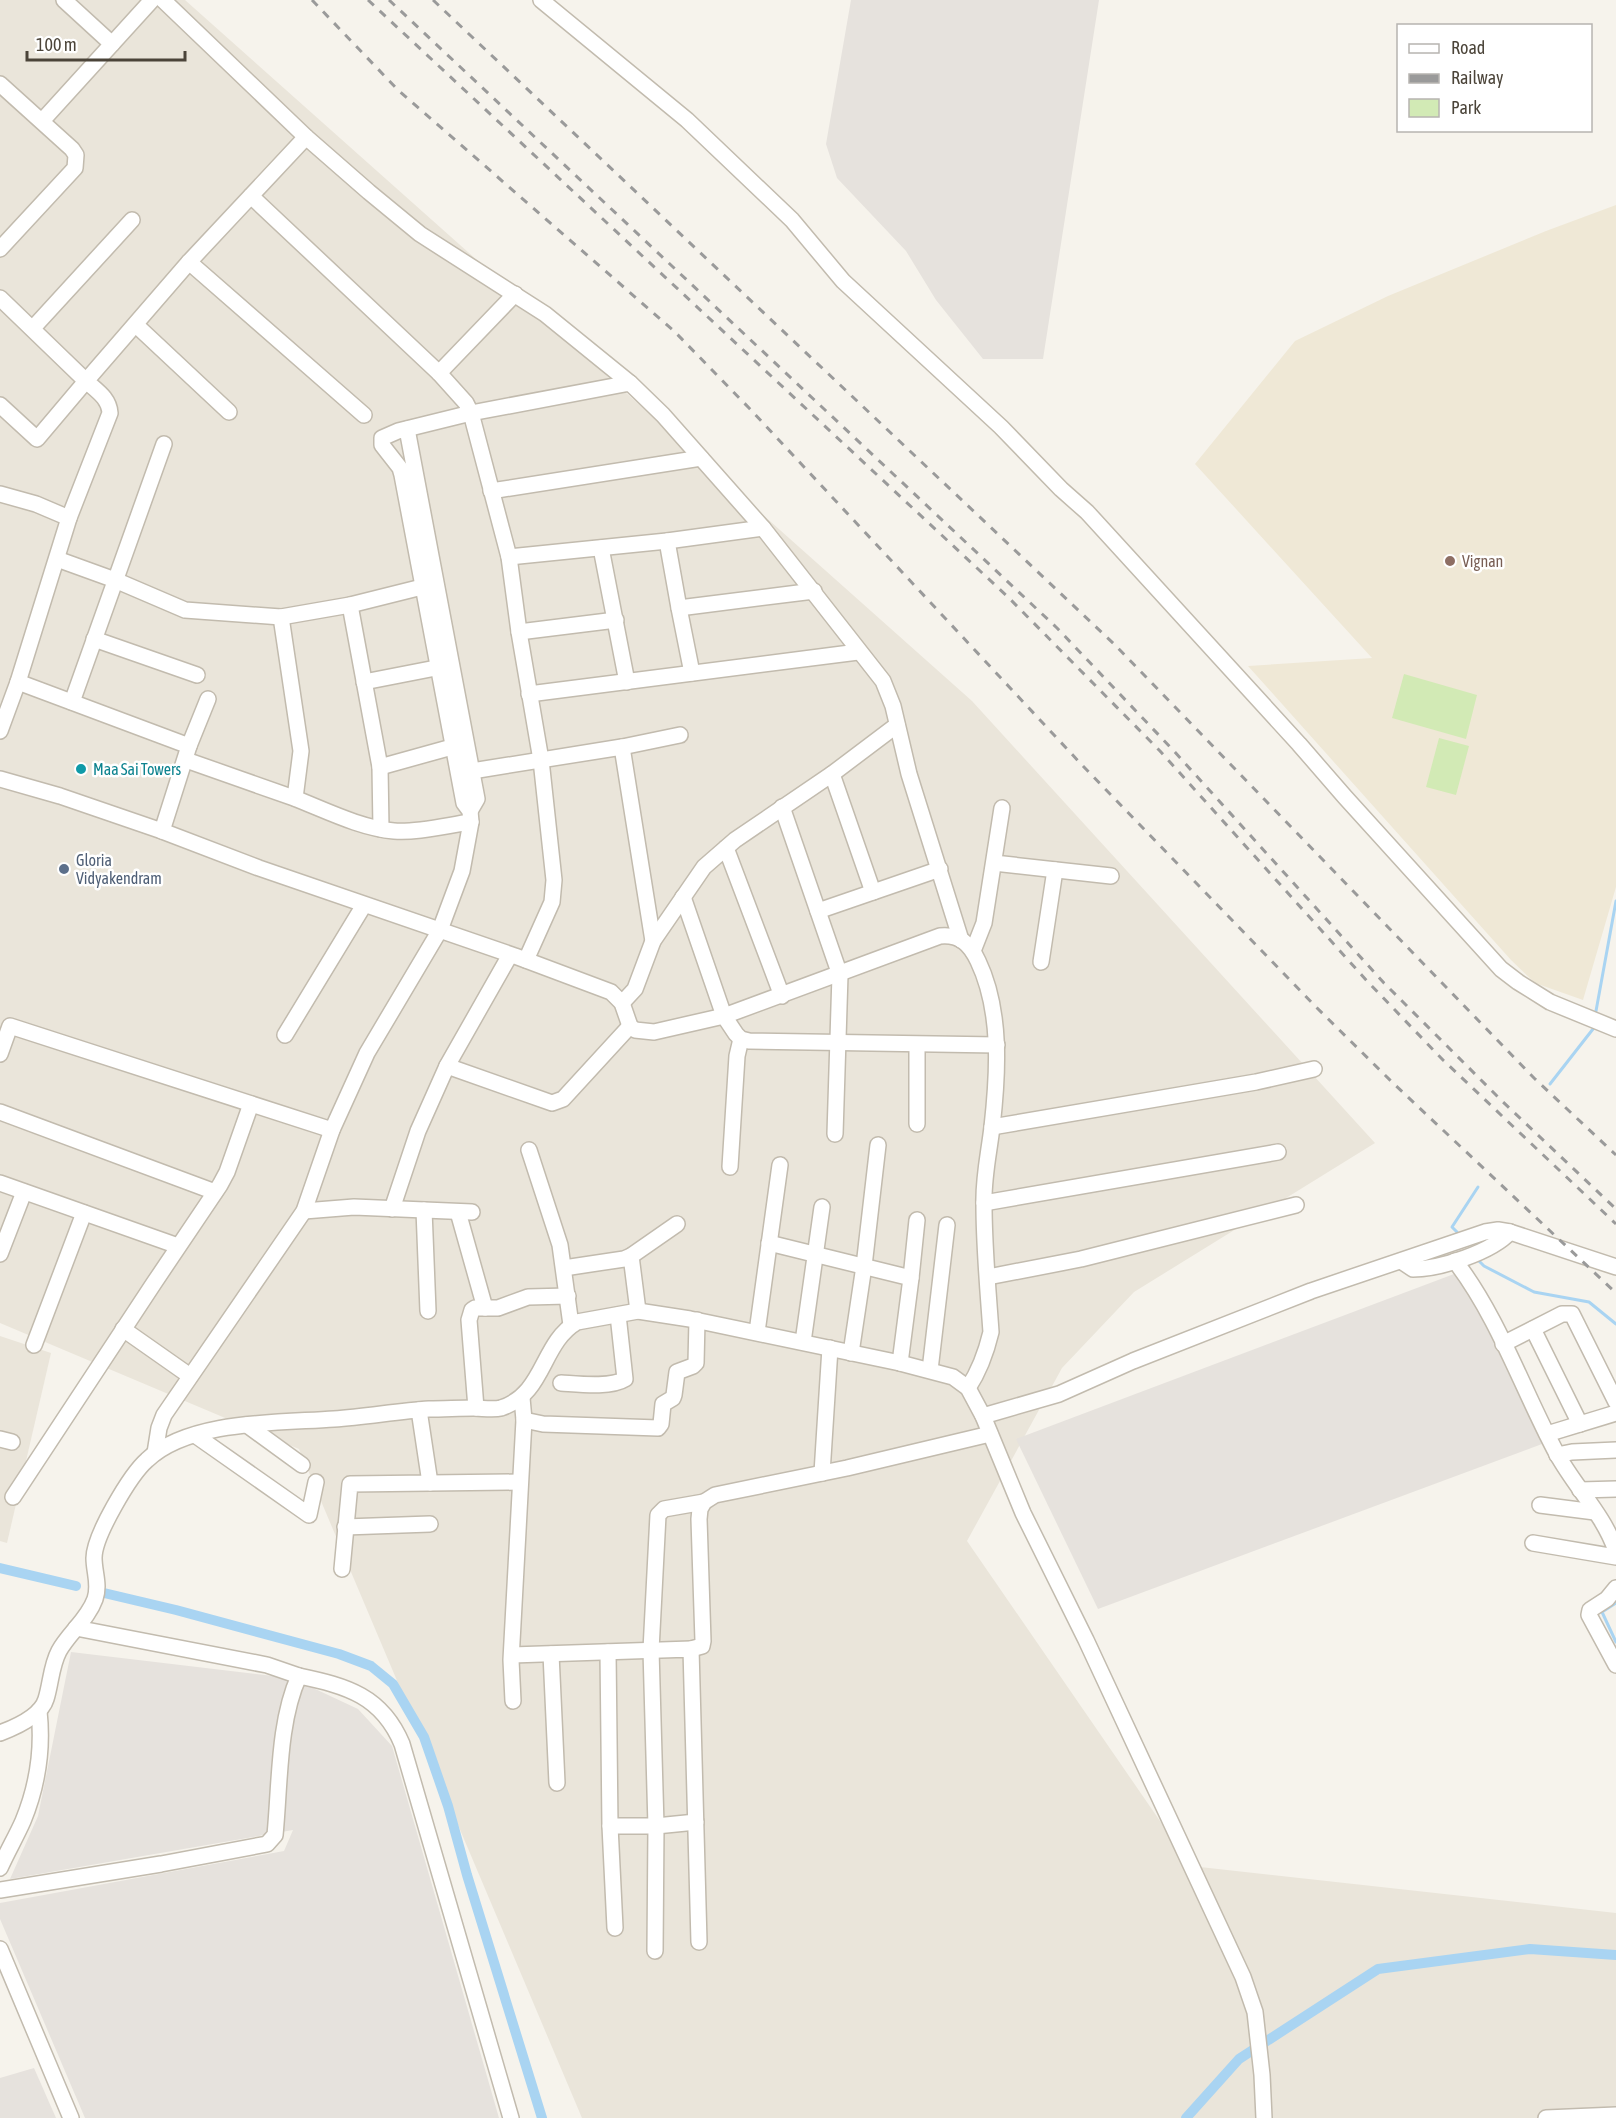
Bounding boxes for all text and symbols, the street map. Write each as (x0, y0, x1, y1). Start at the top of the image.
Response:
scale bar (27, 24, 184, 62)
legend (1397, 24, 1592, 132)
text: 100 m (36, 34, 77, 55)
text: Road (1451, 37, 1485, 58)
text: Railway (1451, 67, 1503, 88)
text: Park (1451, 97, 1481, 118)
place label: Vignan (1462, 552, 1503, 571)
marker: Vignan (1443, 554, 1457, 568)
place label: Maa Sai Towers (93, 760, 182, 778)
marker: Maa Sai Towers (74, 762, 88, 776)
place label: Gloria Vidyakendram (76, 851, 162, 888)
marker: Gloria Vidyakendram (57, 862, 71, 876)

